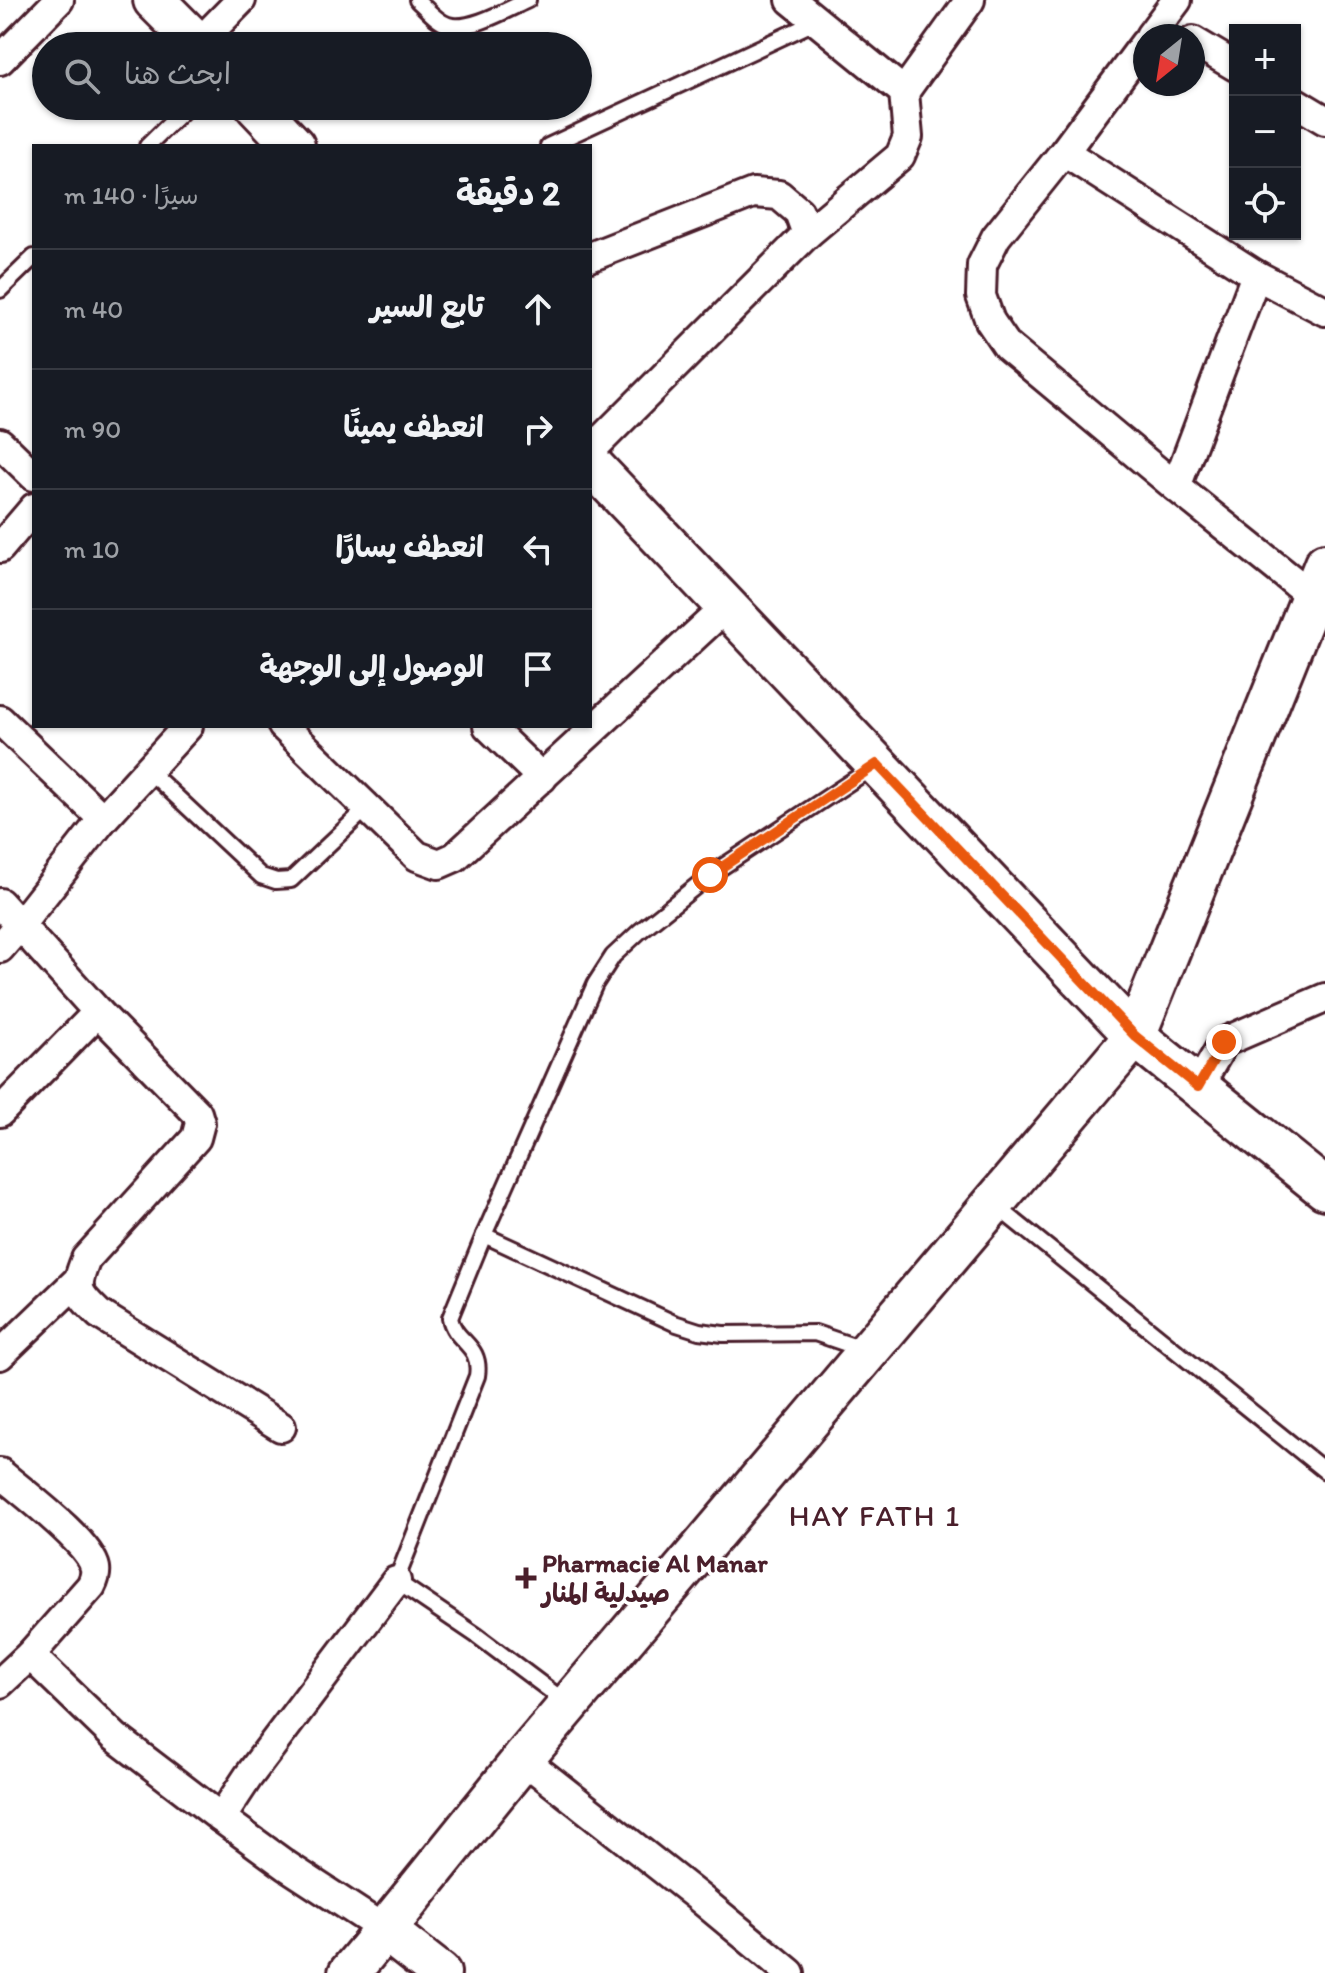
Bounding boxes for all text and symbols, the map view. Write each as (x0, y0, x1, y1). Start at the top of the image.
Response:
north arrow (1133, 24, 1205, 96)
map controls (1229, 24, 1301, 240)
button: + (1229, 24, 1301, 96)
search box (32, 32, 592, 120)
icon: search (60, 54, 104, 98)
text: ابحث هنا (124, 55, 231, 92)
button: − (1229, 96, 1301, 168)
button: locate (1229, 168, 1301, 240)
text: 2 دقيقة (456, 173, 560, 214)
text: سيرًا · 140 m (64, 179, 199, 211)
icon: ahead (516, 287, 560, 331)
text: تابع السير (370, 288, 484, 325)
text: 40 m (64, 293, 123, 325)
icon: right (516, 407, 560, 451)
text: انعطف يمينًا (343, 408, 484, 445)
text: 90 m (64, 413, 121, 445)
icon: left (516, 527, 560, 571)
text: انعطف يسارًا (335, 528, 484, 565)
text: 10 m (64, 533, 120, 565)
icon: arrive (516, 647, 560, 691)
text: الوصول إلى الوجهة (260, 648, 484, 685)
route start (692, 857, 728, 893)
route end (1206, 1024, 1242, 1060)
district label: HAY FATH 1 (789, 1497, 961, 1534)
place label: Pharmacie Al Manar صيدلية المنار (540, 1547, 768, 1609)
marker: Pharmacie Al Manar صيدلية المنار (517, 1569, 535, 1587)

